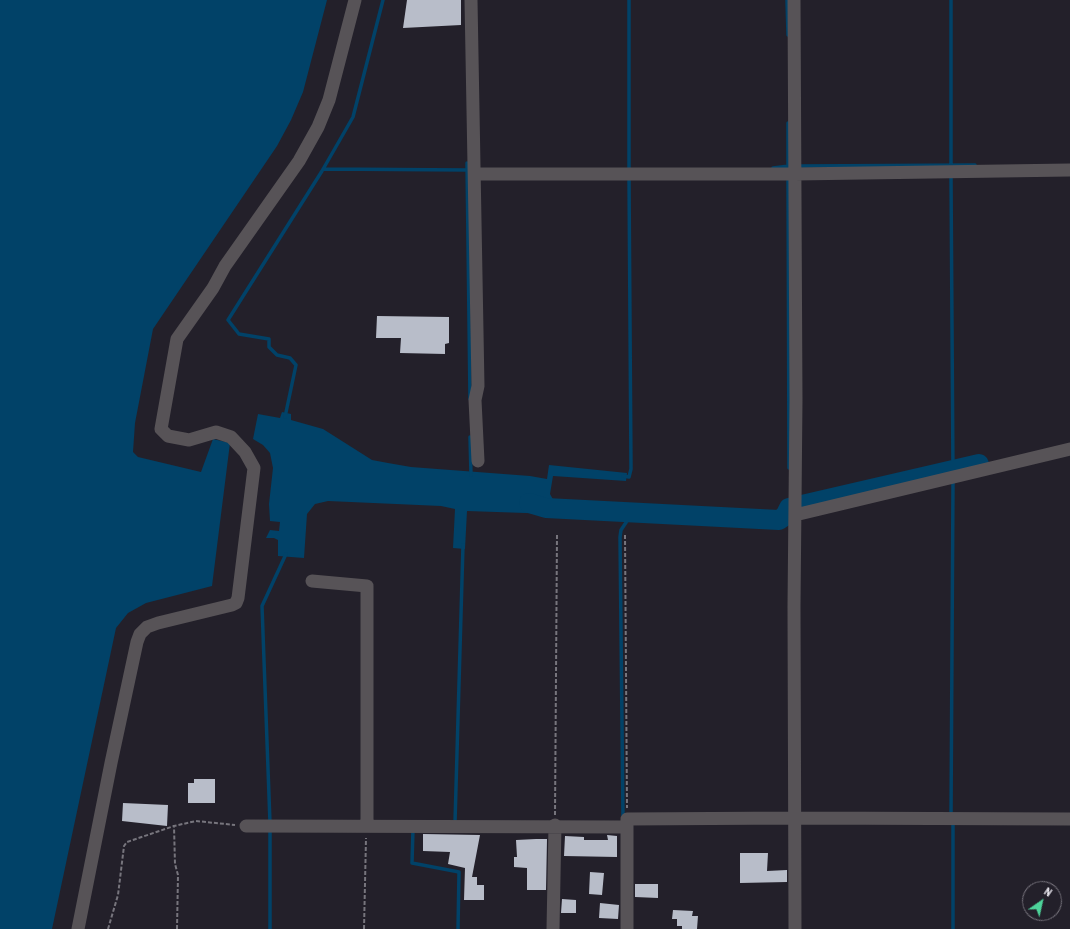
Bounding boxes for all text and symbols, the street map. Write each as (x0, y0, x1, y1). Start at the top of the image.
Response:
north arrow (1022, 881, 1062, 921)
text: N (1042, 884, 1055, 900)

